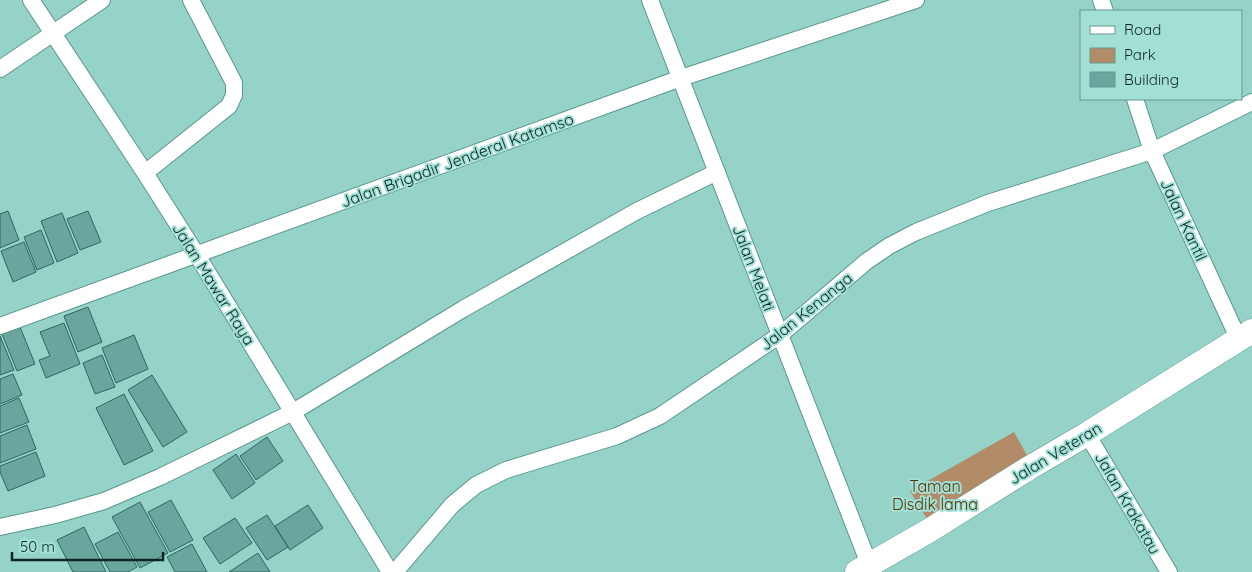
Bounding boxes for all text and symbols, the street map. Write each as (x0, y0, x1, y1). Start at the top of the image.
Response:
legend (1080, 10, 1242, 100)
text: Road (1124, 20, 1161, 39)
text: Park (1124, 45, 1156, 64)
text: Building (1124, 70, 1179, 89)
street label: Jalan Brigadir Jenderal Katamso (338, 108, 576, 212)
street label: Jalan Kantil (1156, 176, 1212, 264)
street label: Jalan Mawar Raya (168, 219, 260, 349)
street label: Jalan Melati (728, 222, 780, 314)
street label: Jalan Kenanga (756, 268, 856, 354)
street label: Jalan Veteran (1005, 418, 1105, 488)
street label: Jalan Krakatau (1091, 448, 1165, 558)
park label: Taman Disdik lama (892, 476, 978, 514)
scale bar (12, 530, 164, 562)
text: 50 m (20, 537, 55, 556)

